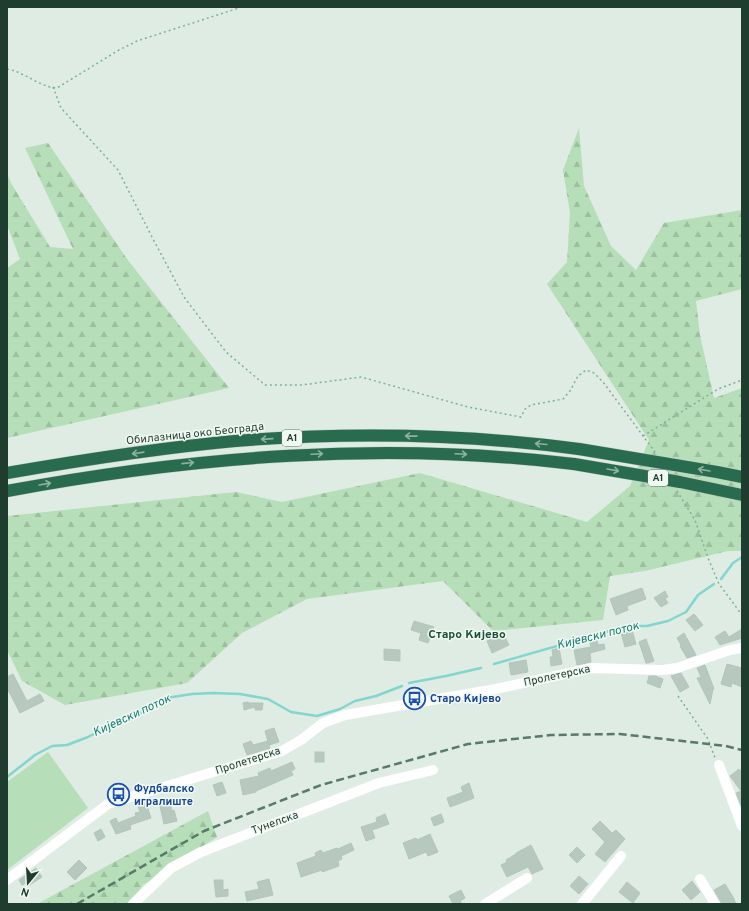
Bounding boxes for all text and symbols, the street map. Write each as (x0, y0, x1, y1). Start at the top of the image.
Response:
street label: Обилазница око Београда (125, 420, 265, 448)
road number: A1 (282, 430, 302, 446)
one-way arrow (405, 432, 418, 440)
one-way arrow (261, 436, 274, 443)
one-way arrow (535, 441, 548, 448)
one-way arrow (132, 449, 145, 456)
one-way arrow (310, 450, 323, 457)
one-way arrow (454, 450, 467, 458)
one-way arrow (181, 460, 194, 467)
one-way arrow (698, 465, 711, 473)
one-way arrow (606, 466, 619, 474)
road number: A1 (648, 470, 668, 486)
one-way arrow (38, 479, 51, 487)
water label: Кијевски поток (555, 618, 641, 654)
district label: Старо Кијево (428, 627, 506, 643)
street label: Пролетерска (522, 662, 592, 690)
bus stop icon: Старо Кијево (402, 686, 428, 712)
water label: Кијевски поток (90, 691, 174, 741)
place label: Старо Кијево (430, 692, 501, 706)
street label: Пролетерска (214, 744, 283, 778)
bus stop icon: Фудбалско игралиште (106, 782, 132, 808)
place label: Фудбалско игралиште (134, 782, 194, 809)
street label: Тунелска (250, 808, 300, 838)
north arrow (8, 863, 48, 903)
text: N (19, 884, 31, 899)

